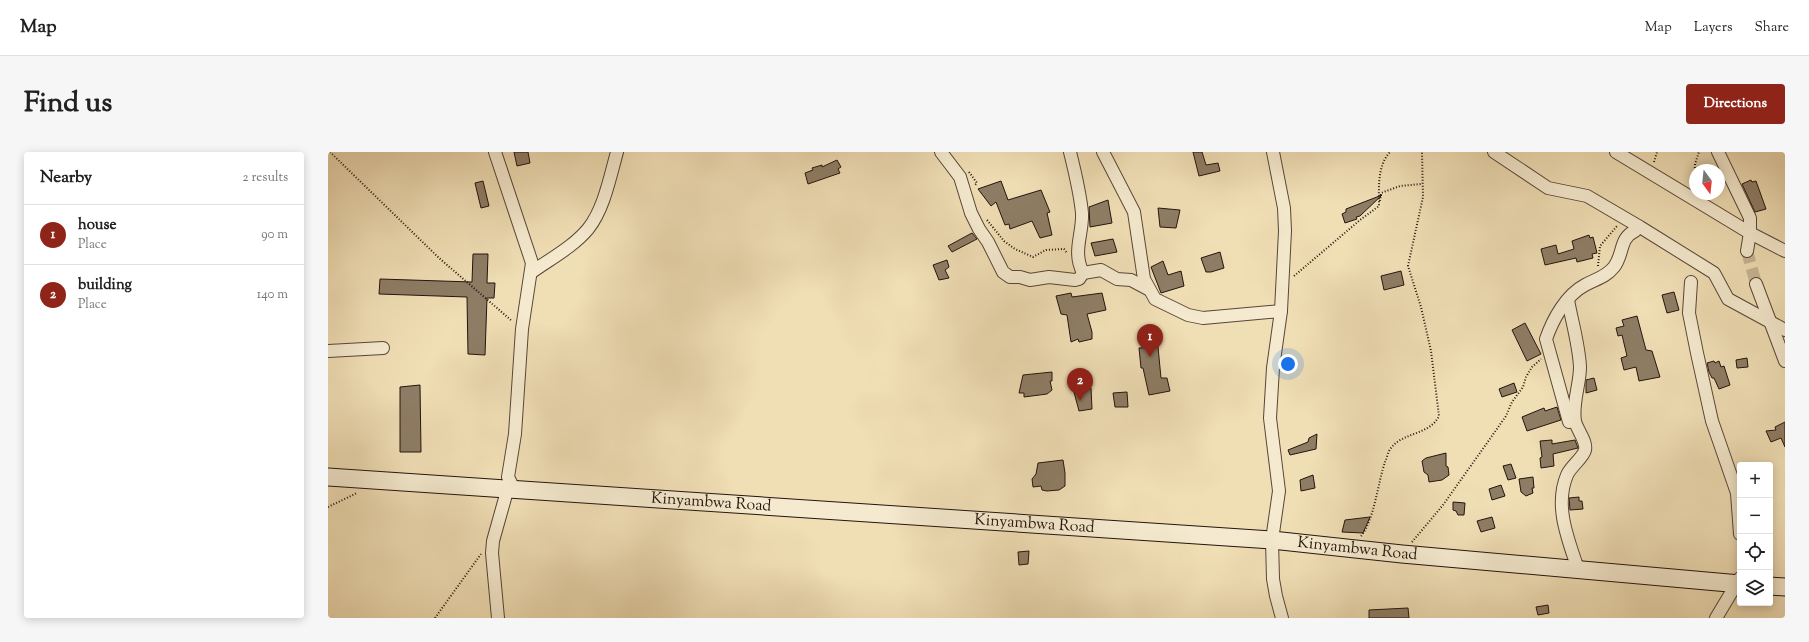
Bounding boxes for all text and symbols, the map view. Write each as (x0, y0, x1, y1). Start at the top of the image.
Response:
text: Map (20, 14, 57, 41)
text: Map (1645, 18, 1672, 38)
text: Layers (1694, 18, 1732, 38)
text: Share (1754, 18, 1789, 38)
text: Find us (24, 84, 112, 124)
button: Directions (1686, 84, 1785, 124)
north arrow (1689, 164, 1725, 200)
text: Nearby (40, 166, 92, 190)
text: 2 results (243, 169, 288, 187)
text: house (78, 215, 116, 236)
text: 1 (51, 226, 55, 244)
text: 90 m (261, 226, 288, 244)
text: Place (78, 236, 107, 254)
text: building (78, 275, 132, 296)
text: 2 (50, 286, 56, 304)
text: 140 m (257, 286, 288, 304)
text: Place (78, 296, 107, 314)
pin: 1 (1137, 324, 1163, 357)
your location (1278, 354, 1298, 374)
pin: 2 (1067, 368, 1093, 401)
map controls (1737, 462, 1773, 606)
button: + (1737, 462, 1773, 498)
street label: Kinyambwa Road (650, 487, 772, 518)
button: − (1737, 498, 1773, 534)
street label: Kinyambwa Road (973, 509, 1095, 540)
street label: Kinyambwa Road (1296, 531, 1418, 567)
button: locate (1737, 534, 1773, 570)
button: layers (1737, 570, 1773, 606)

